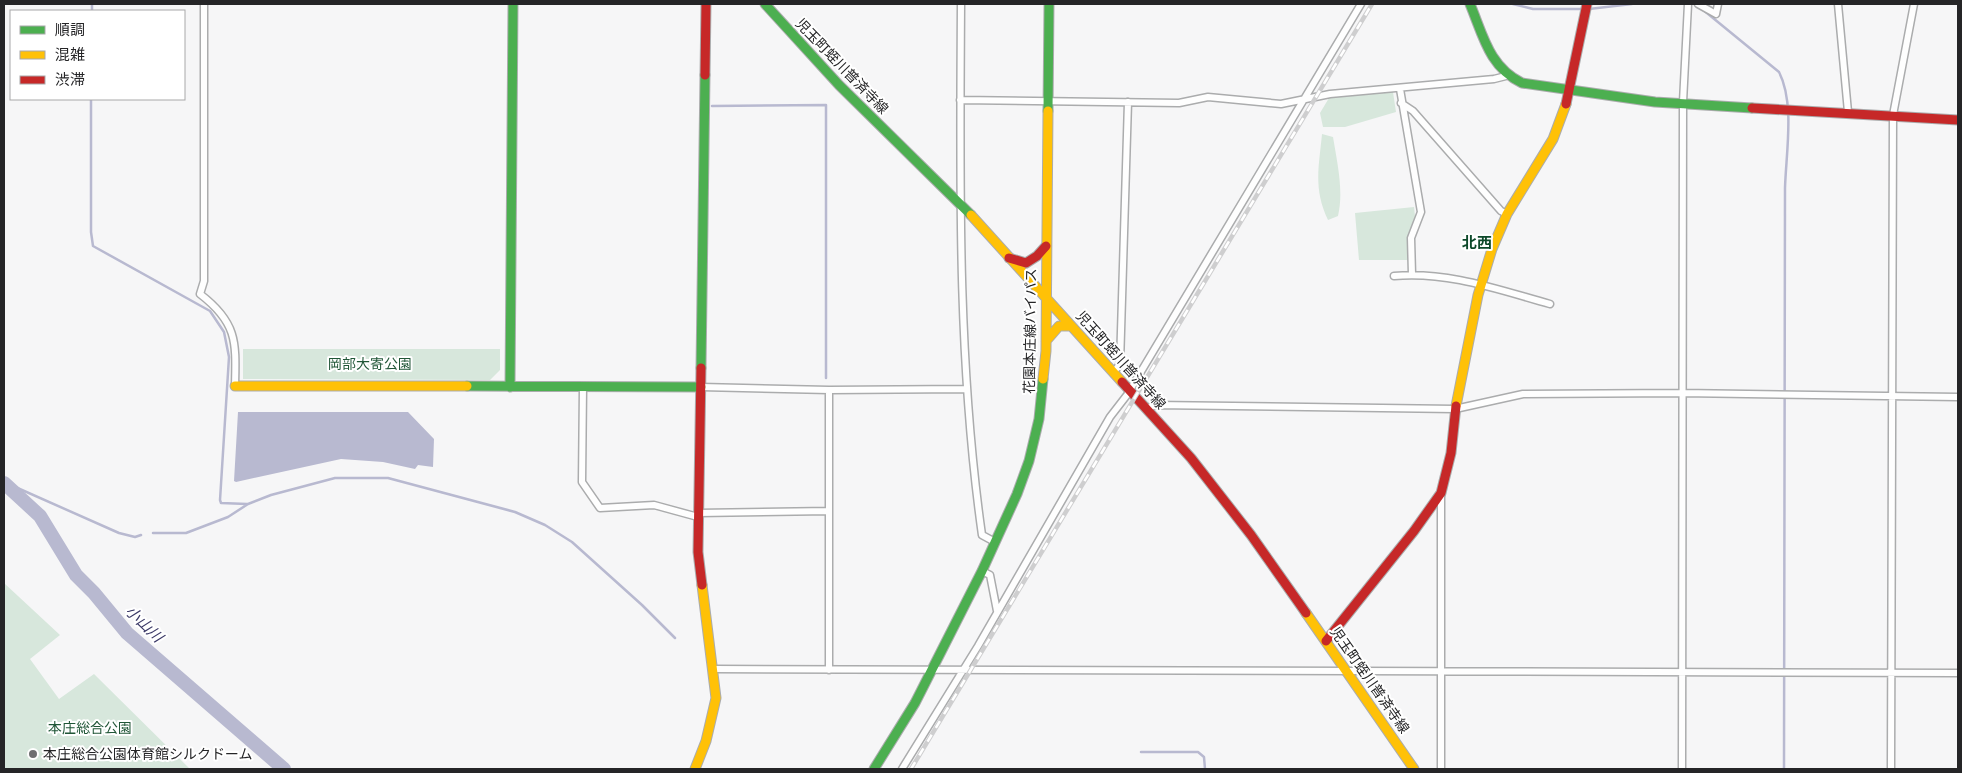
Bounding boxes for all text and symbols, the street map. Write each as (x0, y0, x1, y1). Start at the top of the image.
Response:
legend (10, 10, 185, 100)
street label: 児玉町蛭川普済寺線 (792, 15, 892, 117)
text: 順調 (55, 21, 85, 38)
text: 混雑 (55, 46, 85, 63)
text: 渋滞 (55, 71, 85, 88)
district label: 北西 (1462, 234, 1492, 251)
street label: 花園本庄線バイパス (1021, 268, 1039, 394)
street label: 児玉町蛭川普済寺線 (1073, 308, 1169, 412)
park label: 岡部大寄公園 (328, 356, 412, 372)
water label: 小山川 (122, 602, 168, 647)
street label: 児玉町蛭川普済寺線 (1327, 624, 1413, 736)
park label: 本庄総合公園 (48, 720, 132, 736)
place label: 本庄総合公園体育館シルクドーム (43, 746, 253, 762)
marker: 本庄総合公園体育館シルクドーム (27, 748, 39, 760)

